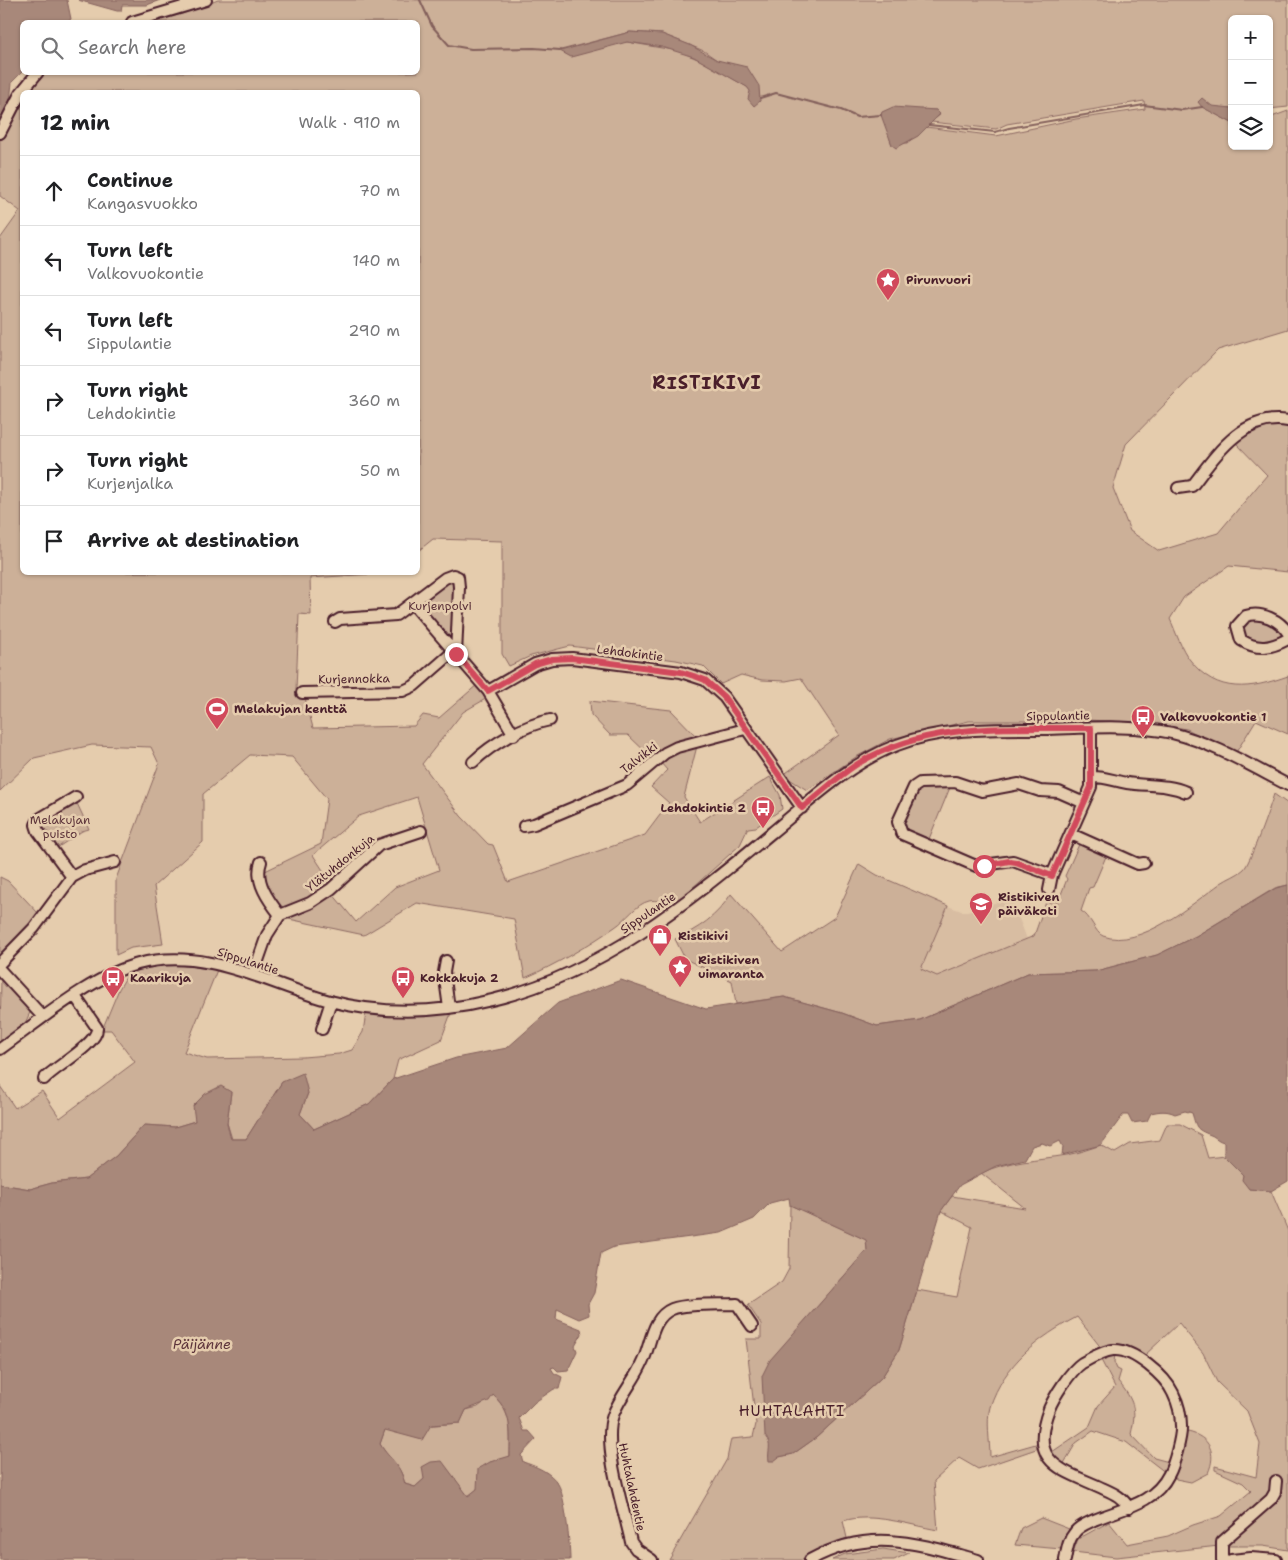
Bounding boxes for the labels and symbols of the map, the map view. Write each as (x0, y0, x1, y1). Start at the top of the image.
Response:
place icon: Pirunvuori (875, 267, 901, 301)
place label: Pirunvuori (906, 272, 971, 288)
district label: RISTIKIVI (652, 371, 762, 395)
park label: Kurjenpolvi (408, 598, 472, 614)
street label: Lehdokintie (596, 641, 664, 665)
route end (445, 643, 468, 666)
street label: Kurjennokka (318, 670, 390, 688)
sports icon: Melakujan kenttä (204, 696, 230, 730)
place label: Melakujan kenttä (234, 701, 348, 717)
bus stop icon: Valkovuokontie 1 (1130, 704, 1156, 738)
street label: Sippulantie (1026, 707, 1090, 725)
place label: Valkovuokontie 1 (1160, 709, 1267, 725)
street label: Talvikki (617, 738, 661, 778)
bus stop icon: Lehdokintie 2 (750, 795, 776, 829)
place label: Lehdokintie 2 (661, 800, 747, 816)
park label: Melakujan puisto (30, 812, 90, 842)
street label: Ylätuhdonkuja (303, 830, 378, 895)
route start (973, 855, 996, 878)
street label: Sippulantie (617, 888, 679, 937)
place label: Ristikiven päiväkoti (998, 889, 1060, 919)
school or university icon: Ristikiven päiväkoti (968, 891, 994, 925)
shop icon: Ristikivi (647, 923, 673, 957)
place label: Ristikivi (678, 928, 729, 944)
street label: Sippulantie (215, 944, 281, 979)
place label: Ristikiven uimaranta (698, 952, 765, 982)
place icon: Ristikiven uimaranta (667, 954, 693, 988)
bus stop icon: Kaarikuja (100, 965, 126, 999)
bus stop icon: Kokkakuja 2 (390, 965, 416, 999)
place label: Kaarikuja (130, 970, 192, 986)
place label: Kokkakuja 2 (420, 970, 499, 986)
water label: Päijänne (173, 1335, 231, 1353)
district label: HUHTALAHTI (739, 1401, 845, 1421)
street label: Huhtalahdentie (615, 1441, 649, 1533)

